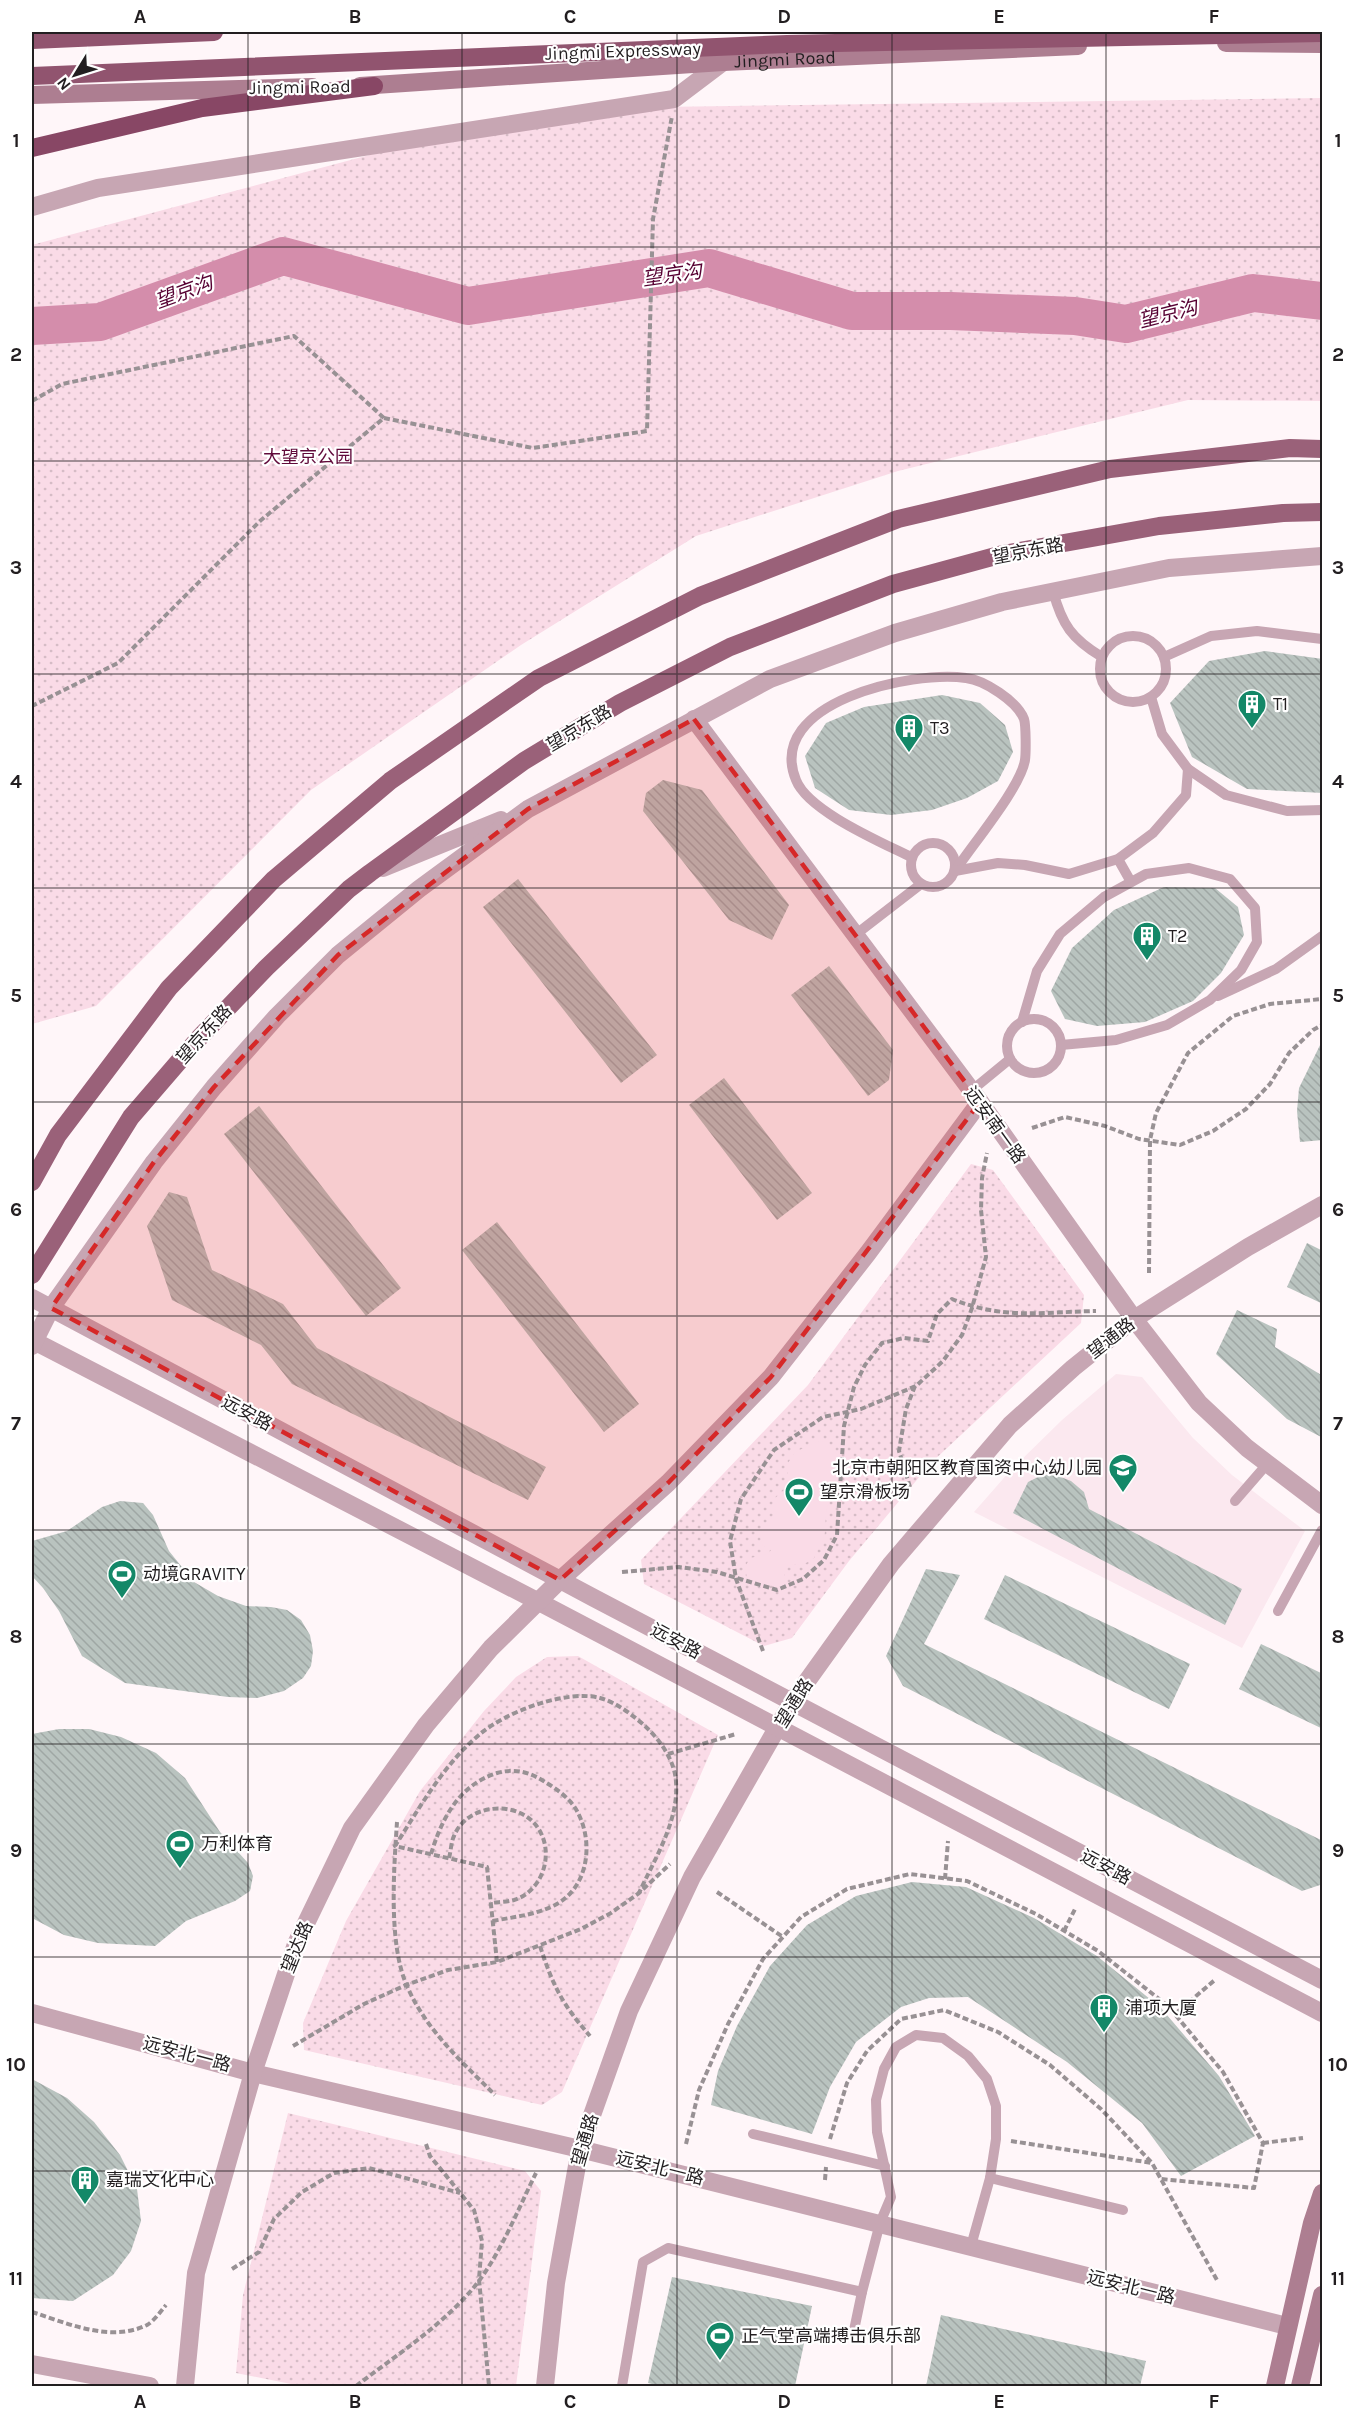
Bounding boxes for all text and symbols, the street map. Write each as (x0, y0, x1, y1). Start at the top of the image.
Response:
text: A (134, 5, 147, 28)
text: B (349, 5, 361, 28)
text: C (564, 5, 576, 28)
text: D (777, 5, 791, 28)
text: E (993, 5, 1005, 28)
text: F (1209, 5, 1220, 28)
street label: Jingmi Expressway (545, 37, 702, 65)
north arrow (45, 45, 105, 105)
street label: Jingmi Road (734, 46, 836, 72)
text: N (53, 74, 75, 94)
street label: Jingmi Road (249, 75, 351, 99)
text: 1 (12, 129, 20, 152)
text: 1 (1334, 129, 1342, 152)
water label: 望京沟 (641, 259, 705, 291)
water label: 望京沟 (152, 270, 218, 313)
water label: 望京沟 (1136, 295, 1202, 332)
text: 2 (10, 343, 22, 366)
text: 2 (1332, 343, 1344, 366)
park label: 大望京公园 (263, 446, 353, 468)
street label: 望京东路 (991, 533, 1065, 569)
text: 3 (10, 556, 22, 579)
text: 3 (1332, 556, 1344, 579)
building icon: T1 (1236, 688, 1268, 730)
place label: T1 (1273, 693, 1288, 715)
street label: 望京东路 (542, 700, 616, 756)
building icon: T3 (893, 712, 925, 754)
place label: T3 (930, 717, 950, 739)
text: 4 (10, 770, 22, 793)
text: 4 (1332, 770, 1344, 793)
building icon: T2 (1131, 920, 1163, 962)
place label: T2 (1168, 925, 1187, 947)
text: 5 (10, 984, 22, 1007)
text: 5 (1332, 984, 1344, 1007)
street label: 望京东路 (172, 1000, 236, 1068)
street label: 远安南一路 (960, 1082, 1030, 1168)
text: 6 (10, 1198, 22, 1221)
text: 6 (1332, 1198, 1344, 1221)
street label: 望通路 (1083, 1313, 1139, 1363)
street label: 远安路 (218, 1391, 276, 1435)
text: 7 (11, 1412, 21, 1435)
text: 7 (1333, 1412, 1343, 1435)
school or university icon: 北京市朝阳区教育国资中心幼儿园 (1107, 1452, 1139, 1494)
place label: 北京市朝阳区教育国资中心幼儿园 (832, 1457, 1102, 1479)
sports icon: 望京滑板场 (783, 1476, 815, 1518)
place label: 望京滑板场 (820, 1481, 910, 1503)
sports icon: 动境GRAVITY (106, 1558, 138, 1600)
place label: 动境GRAVITY (143, 1563, 246, 1585)
street label: 远安路 (647, 1619, 705, 1663)
text: 8 (10, 1625, 22, 1648)
text: 8 (1332, 1625, 1344, 1648)
street label: 望通路 (770, 1674, 818, 1732)
sports icon: 万利体育 (164, 1828, 196, 1870)
place label: 万利体育 (201, 1833, 273, 1855)
text: 9 (10, 1839, 22, 1862)
text: 9 (1332, 1839, 1344, 1862)
street label: 远安路 (1077, 1845, 1135, 1889)
street label: 望达路 (277, 1918, 317, 1976)
building icon: 浦项大厦 (1088, 1992, 1120, 2034)
place label: 浦项大厦 (1125, 1997, 1197, 2019)
street label: 远安北一路 (141, 2032, 233, 2076)
text: 10 (6, 2053, 26, 2076)
text: 10 (1328, 2053, 1348, 2076)
street label: 望通路 (567, 2111, 603, 2169)
street label: 远安北一路 (614, 2146, 706, 2190)
building icon: 嘉瑞文化中心 (69, 2164, 101, 2206)
place label: 嘉瑞文化中心 (106, 2169, 214, 2191)
street label: 远安北一路 (1085, 2265, 1177, 2309)
text: 11 (9, 2267, 23, 2290)
text: 11 (1331, 2267, 1345, 2290)
sports icon: 正气堂高端搏击俱乐部 (704, 2320, 736, 2362)
place label: 正气堂高端搏击俱乐部 (741, 2325, 921, 2347)
text: A (134, 2390, 147, 2413)
text: B (349, 2390, 361, 2413)
text: C (564, 2390, 576, 2413)
text: D (777, 2390, 791, 2413)
text: E (993, 2390, 1005, 2413)
text: F (1209, 2390, 1220, 2413)

